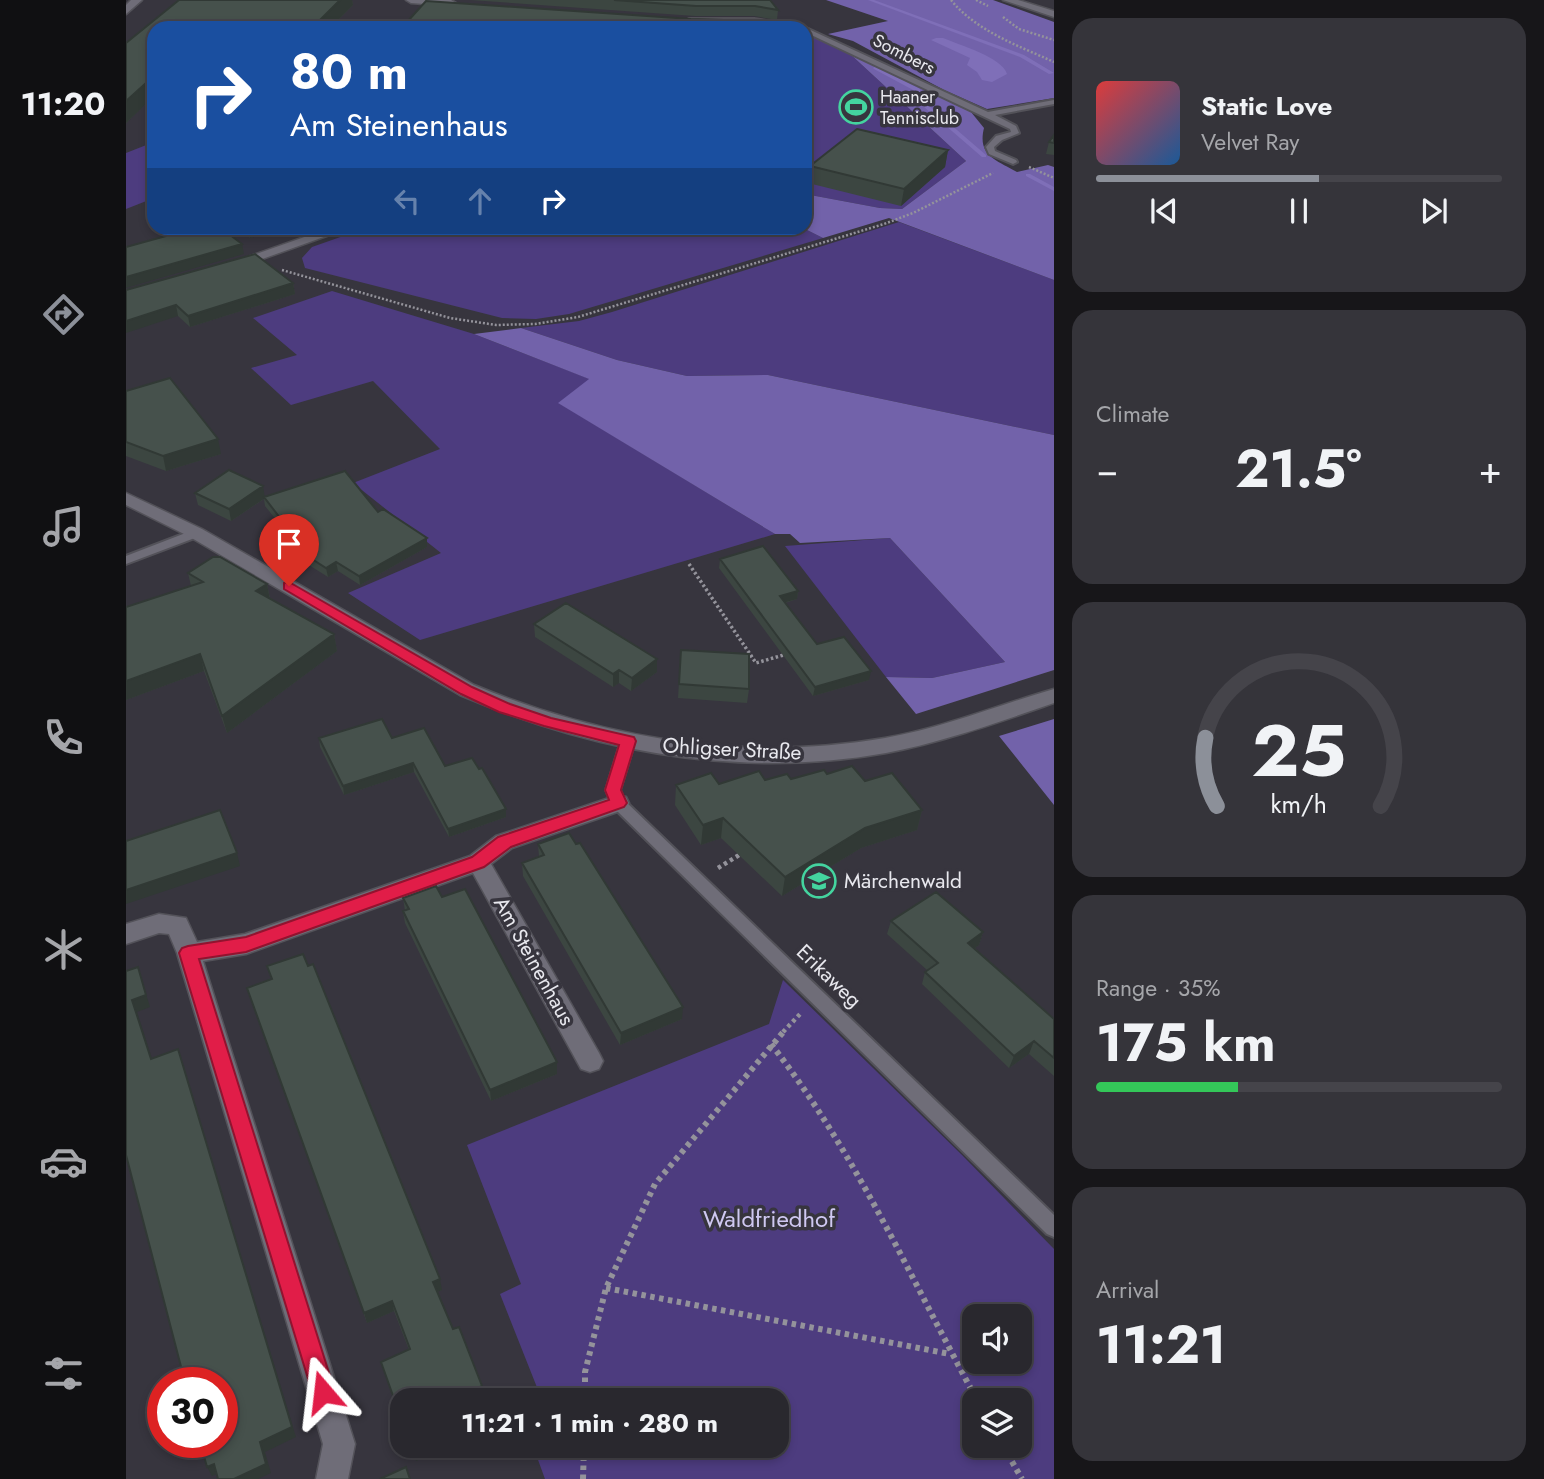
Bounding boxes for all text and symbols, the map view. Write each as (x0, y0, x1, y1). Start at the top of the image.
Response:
street label: Sombers (868, 27, 940, 81)
text: 80 m (290, 37, 408, 107)
icon: right (175, 49, 266, 140)
text: 11:20 (20, 81, 106, 127)
place label: Haaner Tennisclub (880, 84, 959, 131)
text: Static Love (1201, 87, 1333, 125)
sports icon: Haaner Tennisclub (837, 88, 875, 126)
text: Am Steinenhaus (290, 102, 508, 148)
text: Velvet Ray (1201, 125, 1299, 159)
icon: left (388, 182, 426, 220)
icon: ahead (461, 182, 499, 220)
icon: right (534, 182, 572, 220)
icon: previous (1145, 192, 1183, 230)
icon: pause (1280, 192, 1318, 230)
icon: next (1415, 192, 1453, 230)
icon: directions (39, 290, 88, 339)
text: Climate (1096, 397, 1169, 431)
text: 21.5° (1235, 431, 1362, 507)
text: − (1096, 442, 1118, 497)
text: + (1479, 442, 1502, 497)
icon: music (39, 502, 88, 551)
pin (259, 514, 319, 586)
icon: arrive (270, 525, 308, 563)
text: 25 (1252, 698, 1346, 803)
icon: phone (39, 713, 88, 762)
street label: Ohligser Straße (662, 730, 802, 768)
text: km/h (1271, 785, 1327, 821)
school or university icon: Märchenwald (800, 862, 838, 900)
place label: Märchenwald (844, 866, 962, 896)
street label: Am Steinenhaus (486, 891, 582, 1031)
icon: climate (39, 925, 88, 974)
street label: Erikaweg (790, 937, 868, 1015)
text: Range · 35% (1096, 971, 1220, 1005)
text: 175 km (1096, 1005, 1276, 1081)
icon: car (39, 1137, 88, 1186)
park label: Waldfriedhof (703, 1201, 836, 1236)
text: Arrival (1096, 1273, 1159, 1307)
map controls (962, 1304, 1032, 1458)
button: sound (962, 1304, 1032, 1374)
text: 11:21 (1096, 1307, 1226, 1383)
icon: filters (39, 1349, 88, 1398)
position arrow (286, 1355, 360, 1429)
speed limit sign: 30 (147, 1367, 238, 1458)
button: layers (962, 1388, 1032, 1458)
text: 11:21 · 1 min · 280 m (461, 1404, 718, 1442)

